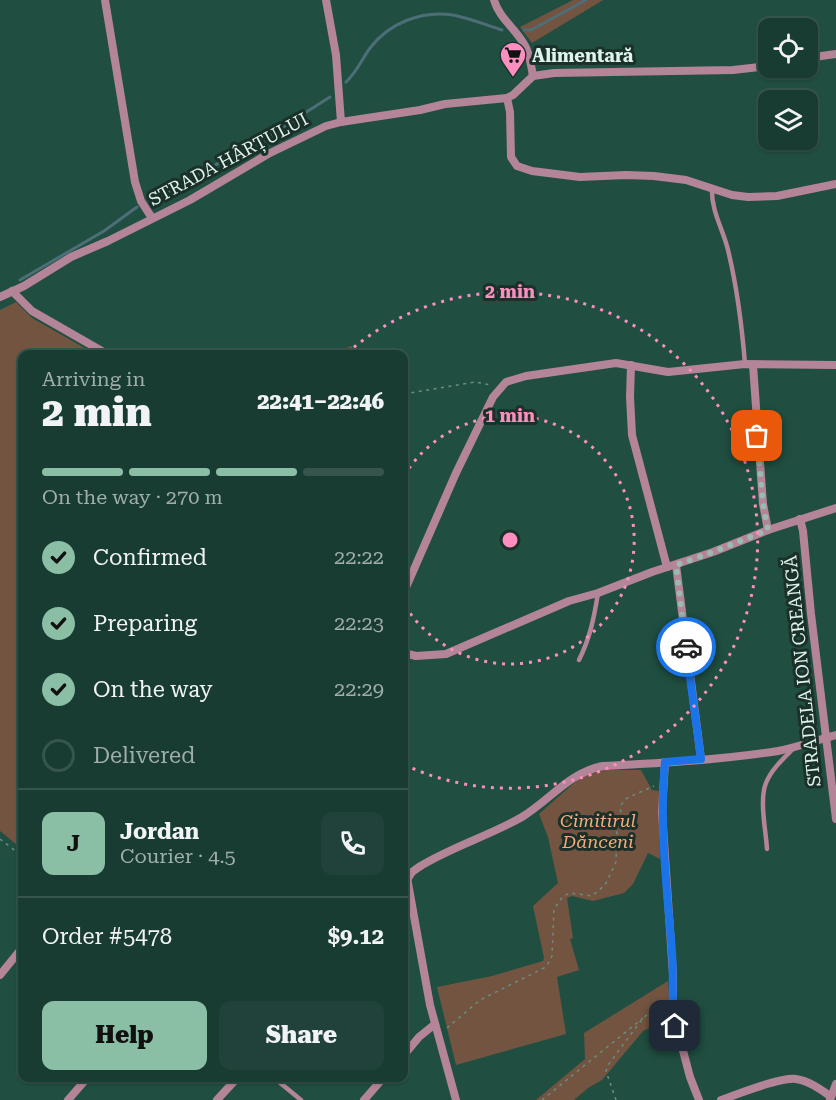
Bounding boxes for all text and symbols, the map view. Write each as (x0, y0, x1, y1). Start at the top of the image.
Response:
map controls (758, 18, 818, 150)
button: locate (758, 18, 818, 78)
supermarket icon: Alimentară (498, 40, 528, 78)
place label: Alimentară (532, 45, 634, 66)
button: layers (758, 90, 818, 150)
street label: STRADA HÂRȚULUI (145, 108, 312, 211)
text: 2 min (485, 281, 535, 302)
text: Arriving in (42, 367, 145, 391)
text: 22:41–22:46 (257, 389, 384, 414)
text: 2 min (42, 390, 152, 436)
text: 1 min (485, 405, 535, 426)
pin (731, 410, 782, 461)
icon: bag (740, 419, 773, 452)
text: On the way · 270 m (42, 485, 223, 509)
centre of rings (500, 530, 520, 550)
icon: check (42, 541, 75, 574)
text: Confirmed (93, 545, 207, 570)
text: 22:22 (334, 545, 384, 569)
street label: STRADELA ION CREANGĂ (779, 554, 825, 788)
icon: check (42, 607, 75, 640)
text: Preparing (93, 611, 197, 636)
text: 22:23 (334, 611, 384, 635)
courier (656, 617, 716, 677)
icon: car (670, 631, 703, 664)
icon: check (42, 673, 75, 706)
text: On the way (93, 677, 213, 702)
text: 22:29 (334, 677, 384, 701)
text: Delivered (93, 743, 195, 768)
park label: Cimitirul Dănceni (560, 810, 636, 852)
button: phone (321, 812, 384, 875)
text: Jordan (120, 819, 199, 844)
text: J (67, 831, 80, 856)
text: Courier · 4.5 (120, 844, 236, 868)
text: Order #5478 (42, 924, 172, 949)
text: $9.12 (328, 924, 384, 949)
pin (649, 1000, 700, 1051)
button: Help (42, 1001, 207, 1070)
button: Share (219, 1001, 384, 1070)
icon: home (658, 1009, 691, 1042)

